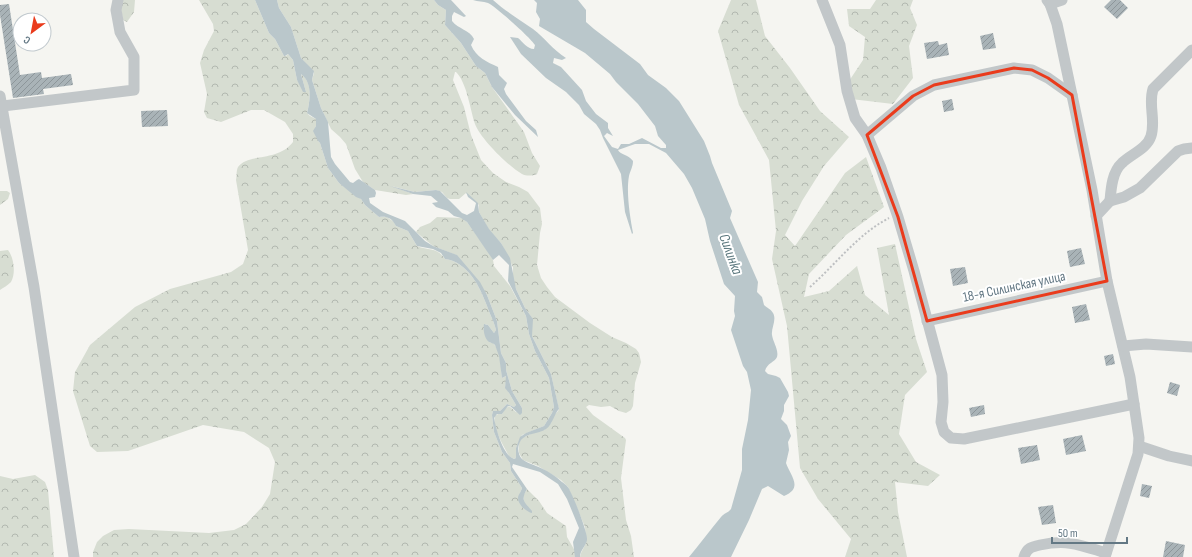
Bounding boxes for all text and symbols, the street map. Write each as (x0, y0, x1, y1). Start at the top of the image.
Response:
north arrow (12, 12, 52, 52)
text: С (21, 33, 33, 47)
water label: Силинка (714, 231, 747, 277)
street label: 18-я Силинская улица (961, 267, 1067, 306)
scale bar (1052, 519, 1127, 545)
text: 50 m (1058, 526, 1078, 541)

